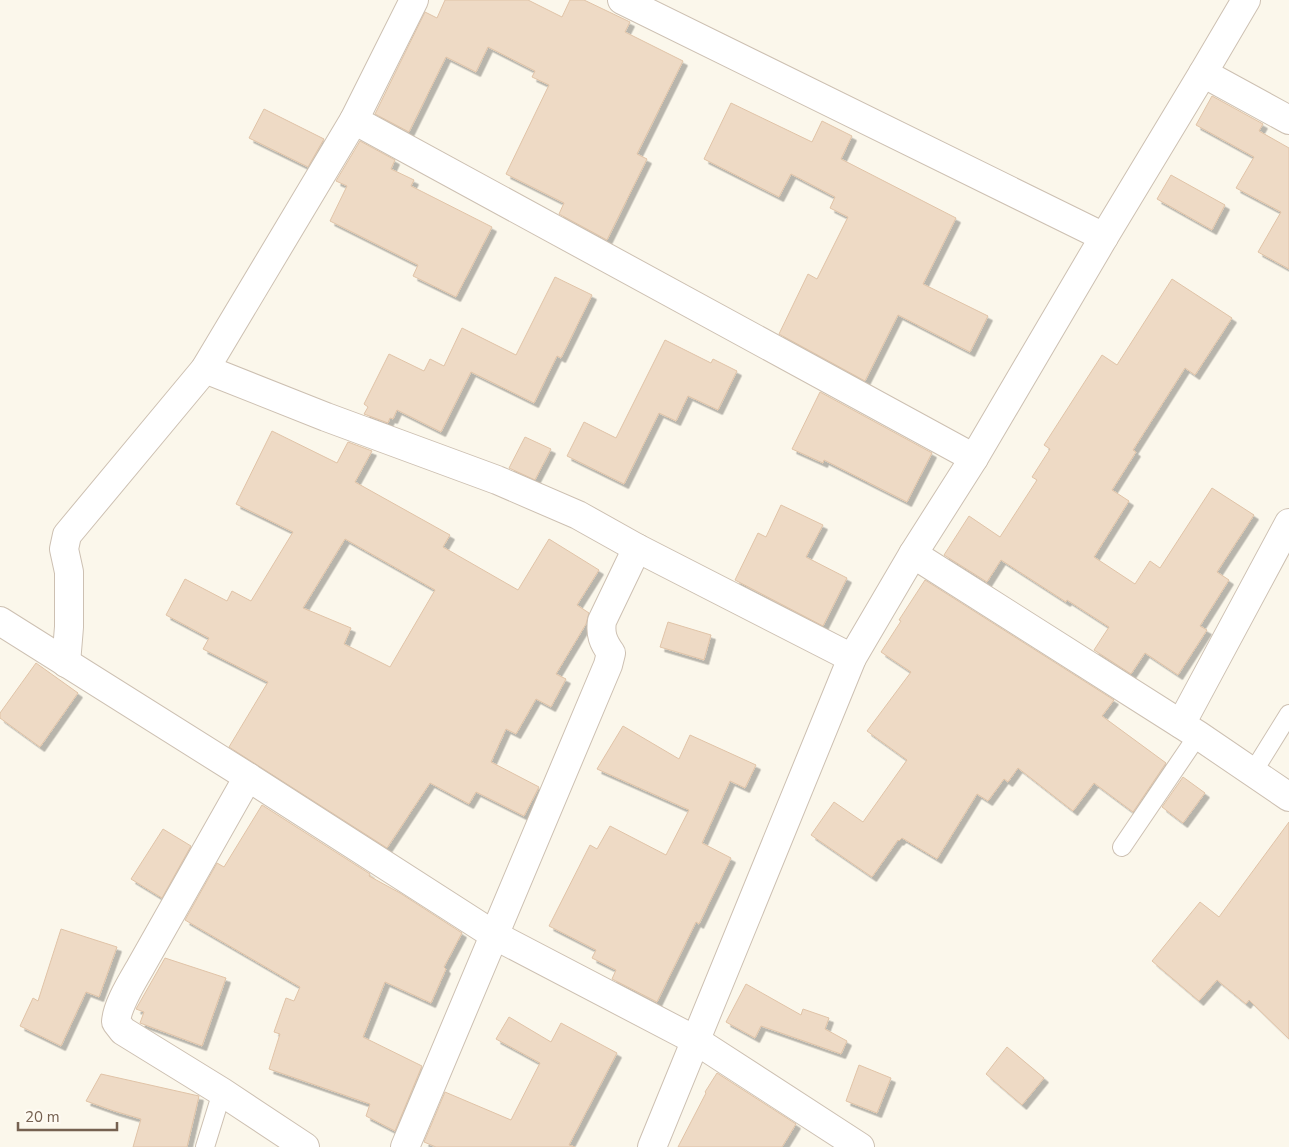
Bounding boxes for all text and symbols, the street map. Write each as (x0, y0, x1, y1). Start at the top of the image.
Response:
scale bar (18, 1100, 116, 1132)
text: 20 m (25, 1107, 60, 1127)

